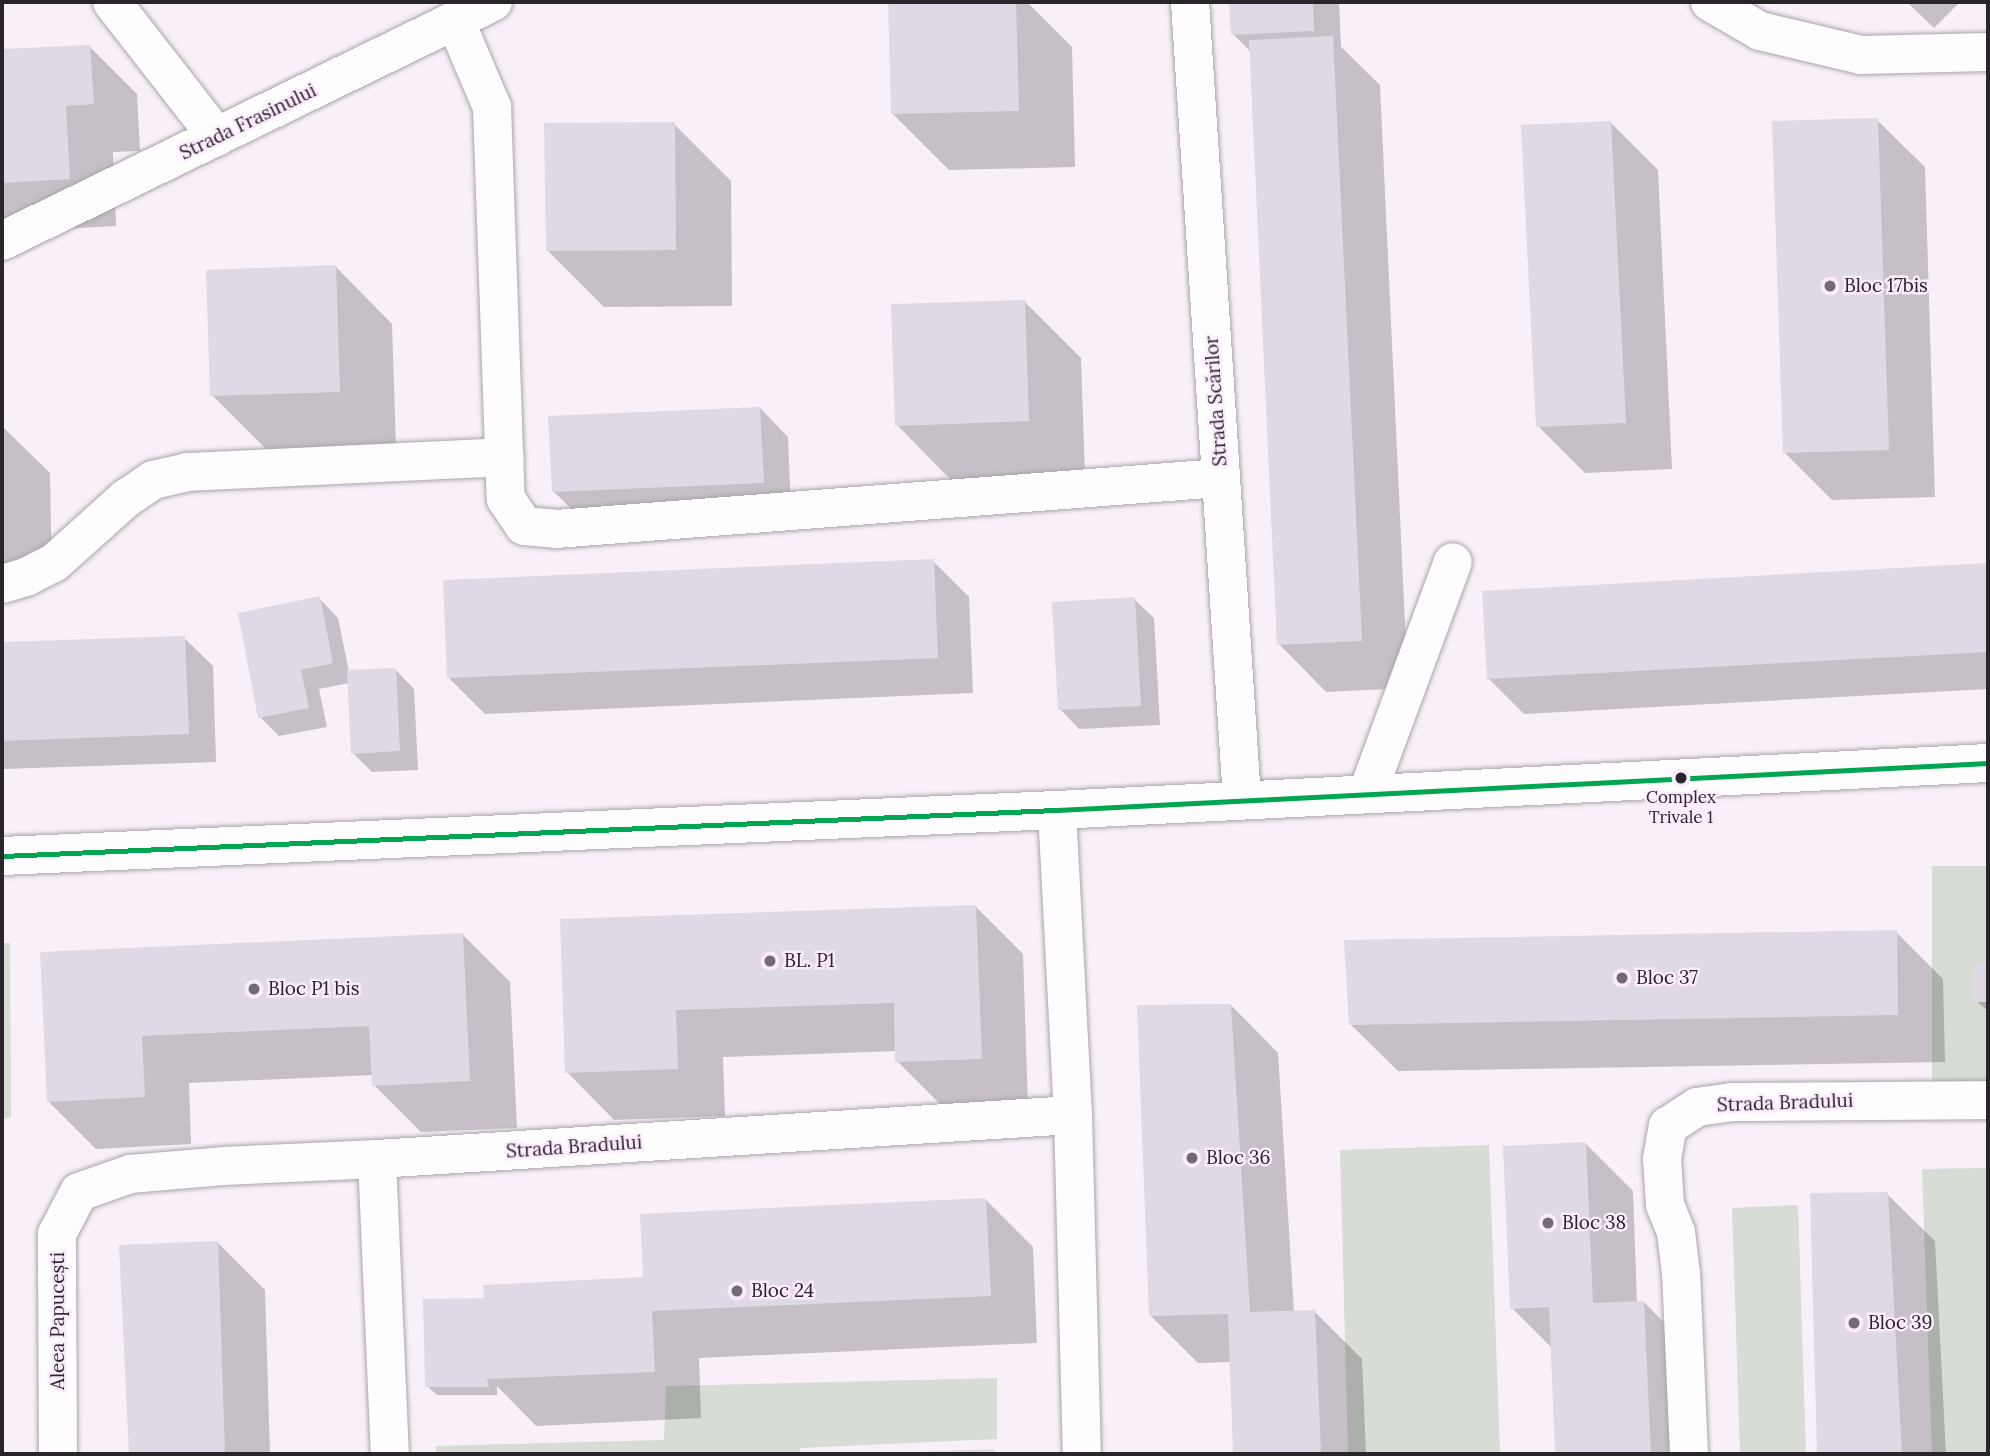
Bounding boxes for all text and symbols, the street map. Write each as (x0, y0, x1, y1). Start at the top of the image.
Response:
street label: Strada Frasinului (176, 79, 320, 165)
place label: Bloc 17bis (1844, 275, 1928, 297)
marker: Bloc 17bis (1822, 278, 1838, 294)
street label: Strada Scărilor (1200, 335, 1232, 467)
marker: Complex Trivale 1 (1674, 771, 1688, 785)
place label: Complex Trivale 1 (1646, 788, 1716, 828)
place label: BL. P1 (784, 950, 835, 972)
marker: BL. P1 (762, 953, 778, 969)
place label: Bloc 37 (1636, 967, 1698, 989)
marker: Bloc 37 (1614, 970, 1630, 986)
place label: Bloc P1 bis (268, 978, 360, 1000)
marker: Bloc P1 bis (246, 981, 262, 997)
street label: Strada Bradului (1717, 1089, 1853, 1117)
street label: Strada Bradului (505, 1131, 643, 1163)
place label: Bloc 36 (1206, 1147, 1271, 1169)
marker: Bloc 36 (1184, 1150, 1200, 1166)
place label: Bloc 38 (1562, 1212, 1626, 1234)
marker: Bloc 38 (1540, 1215, 1556, 1231)
street label: Aleea Papucești (47, 1252, 69, 1390)
place label: Bloc 24 (751, 1280, 814, 1302)
marker: Bloc 24 (729, 1283, 745, 1299)
place label: Bloc 39 (1868, 1312, 1933, 1334)
marker: Bloc 39 (1846, 1315, 1862, 1331)

